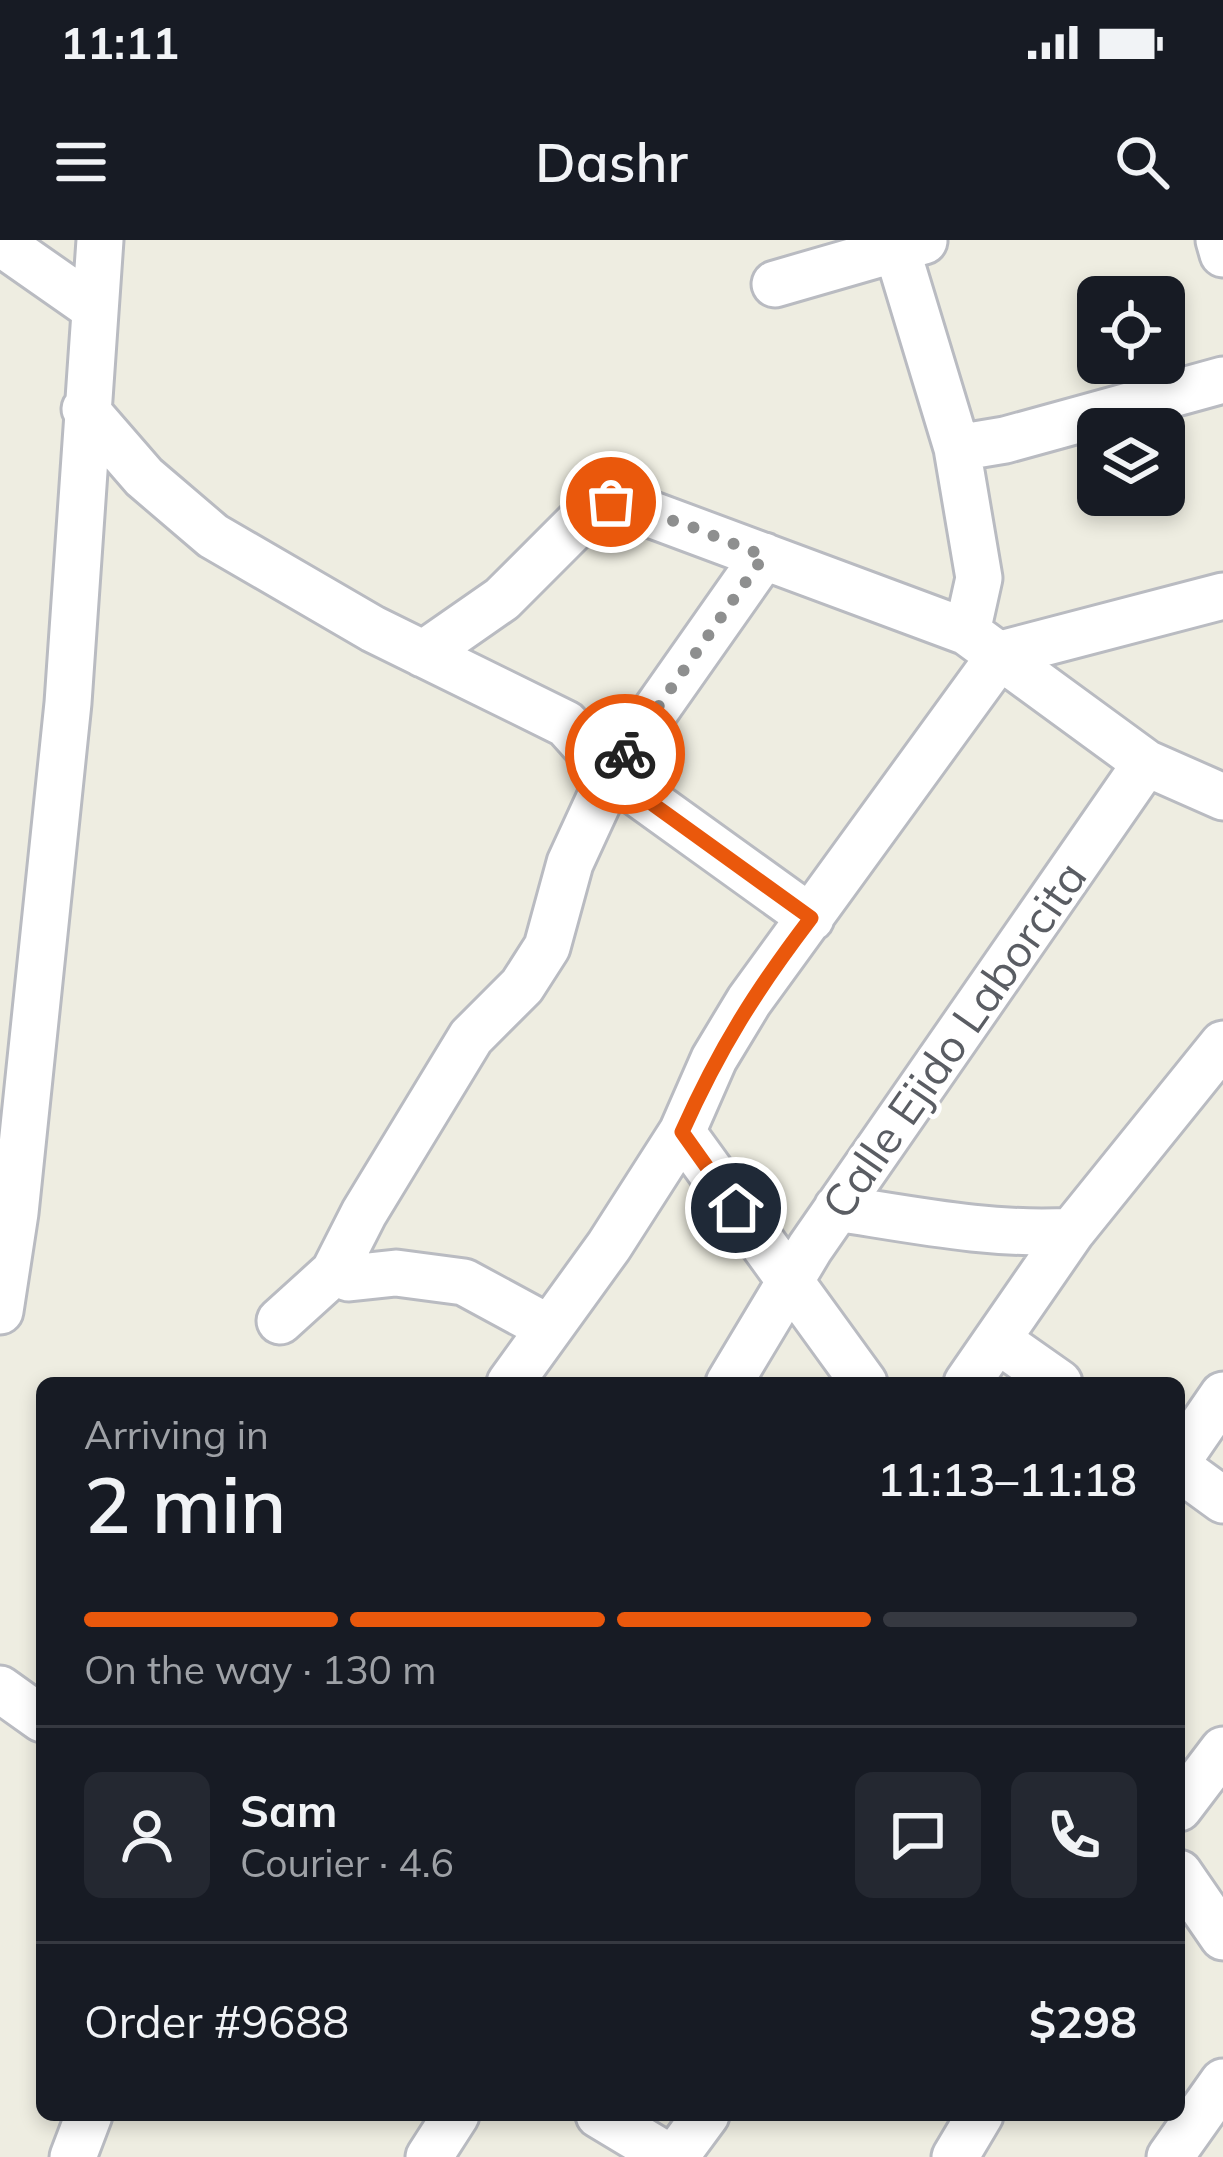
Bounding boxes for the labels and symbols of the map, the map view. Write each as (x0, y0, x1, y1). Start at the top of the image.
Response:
pin (560, 451, 662, 553)
courier (565, 694, 685, 814)
street label: Calle Ejido Laborcita (809, 850, 1097, 1229)
pin (685, 1157, 787, 1259)

